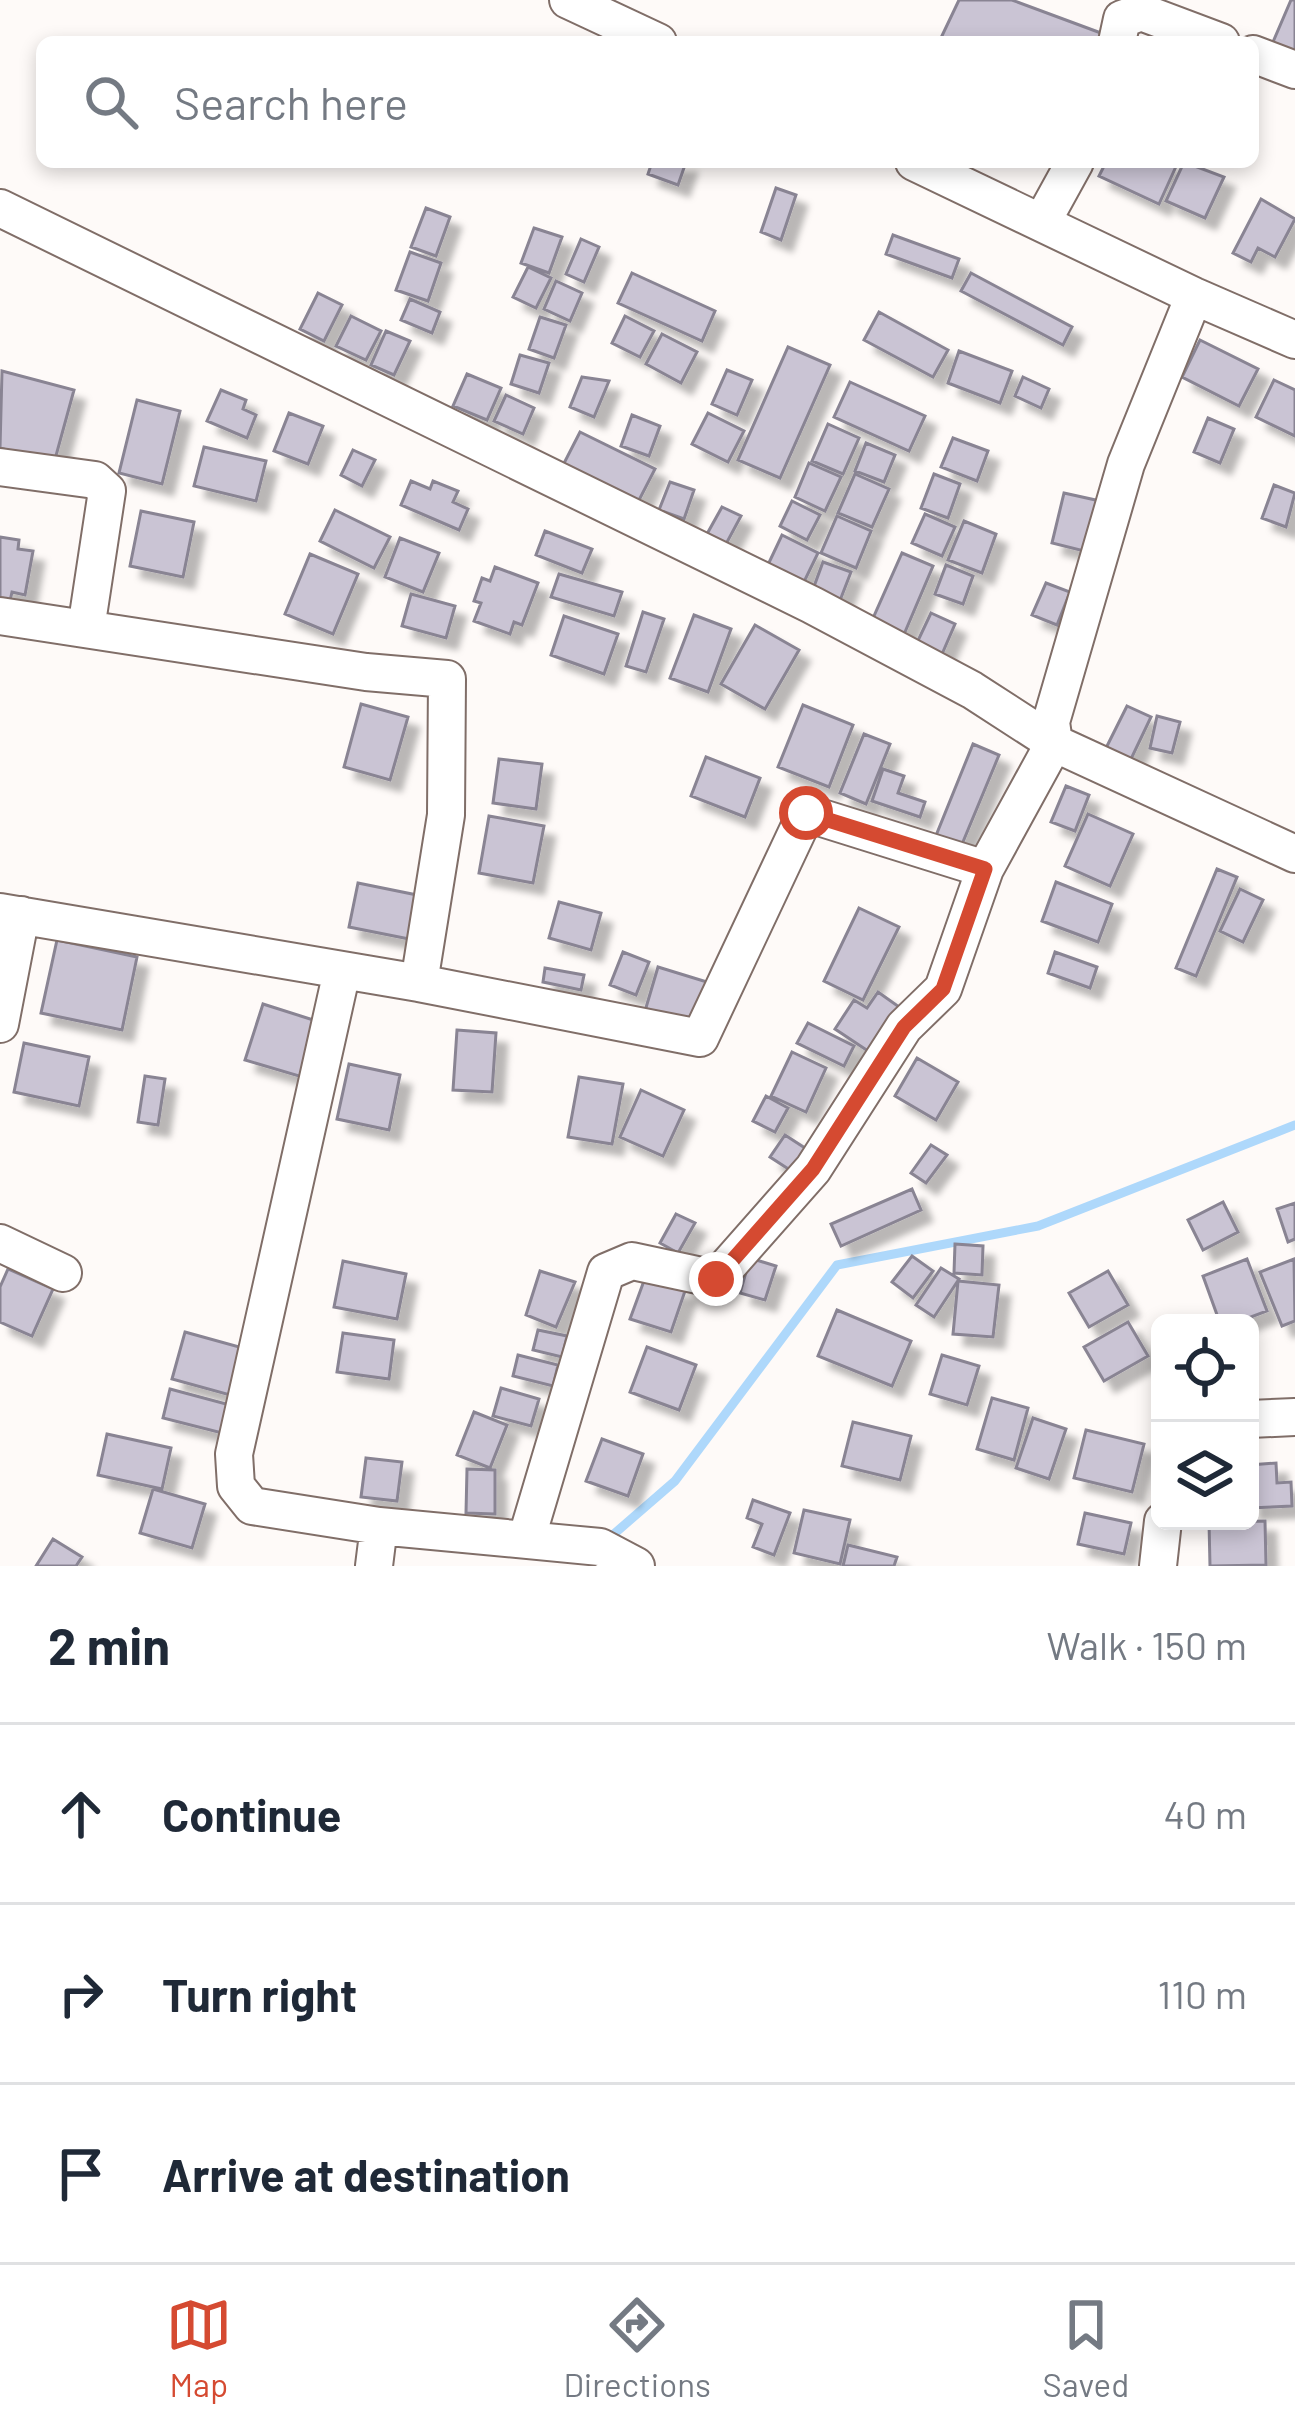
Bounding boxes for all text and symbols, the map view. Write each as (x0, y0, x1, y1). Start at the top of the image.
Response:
search box (36, 36, 1259, 168)
icon: search (78, 69, 144, 135)
text: Search here (174, 75, 408, 129)
route start (779, 786, 833, 840)
route end (689, 1252, 743, 1306)
map controls (1151, 1314, 1259, 1530)
button: locate (1151, 1314, 1259, 1422)
button: layers (1151, 1422, 1259, 1530)
text: 2 min (48, 1614, 170, 1675)
text: Walk · 150 m (1047, 1621, 1247, 1668)
icon: ahead (48, 1781, 114, 1847)
text: Continue (162, 1787, 341, 1841)
text: 40 m (1163, 1790, 1247, 1837)
icon: right (48, 1961, 114, 2027)
text: Turn right (162, 1967, 357, 2021)
text: 110 m (1157, 1970, 1247, 2017)
icon: arrive (48, 2141, 114, 2207)
text: Arrive at destination (162, 2147, 570, 2201)
tab: Map (166, 2292, 232, 2404)
tab: Directions (563, 2292, 711, 2404)
tab: Saved (1043, 2292, 1129, 2404)

